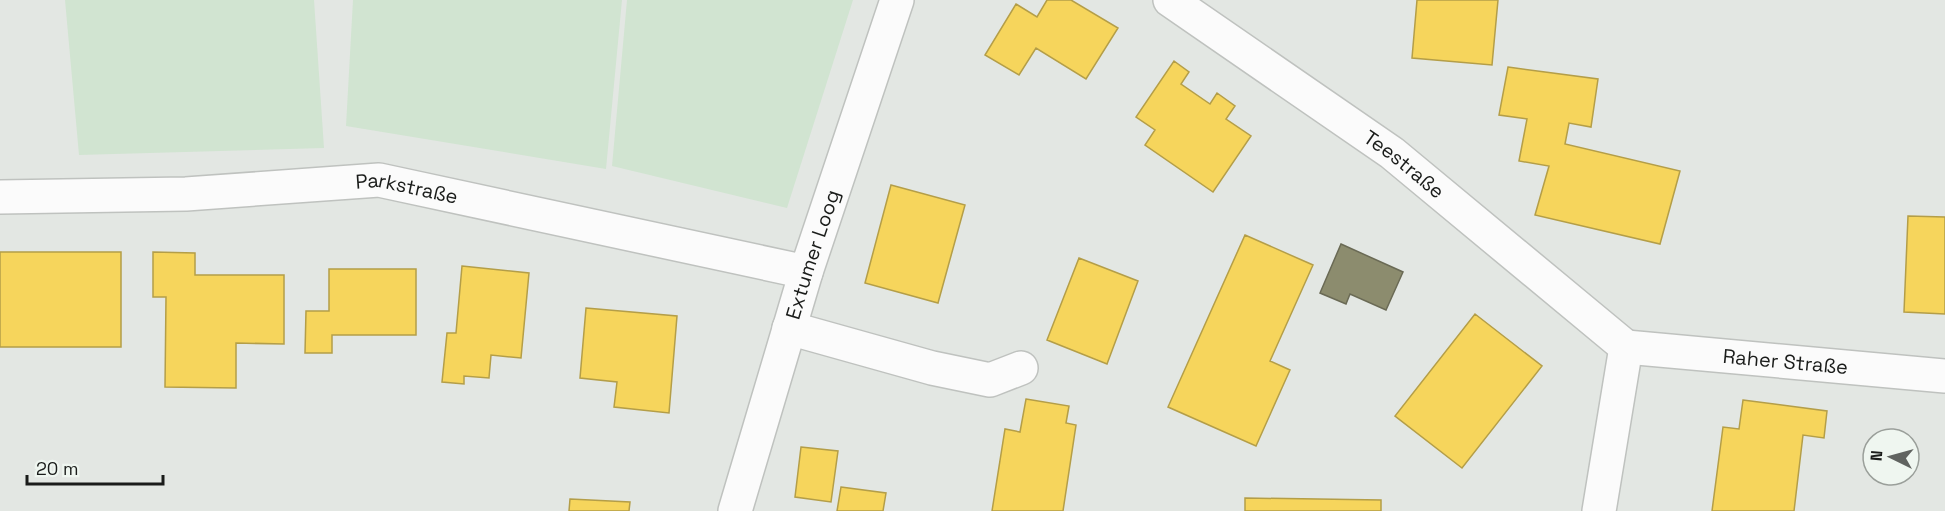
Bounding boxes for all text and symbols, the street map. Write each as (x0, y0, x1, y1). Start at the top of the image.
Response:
street label: Teestraße (1359, 124, 1450, 204)
street label: Parkstraße (355, 167, 460, 210)
street label: Extumer Loog (780, 186, 846, 322)
street label: Raher Straße (1722, 343, 1849, 380)
north arrow (1861, 427, 1921, 487)
scale bar (27, 448, 164, 486)
text: N (1866, 449, 1887, 462)
text: 20 m (36, 457, 79, 480)

